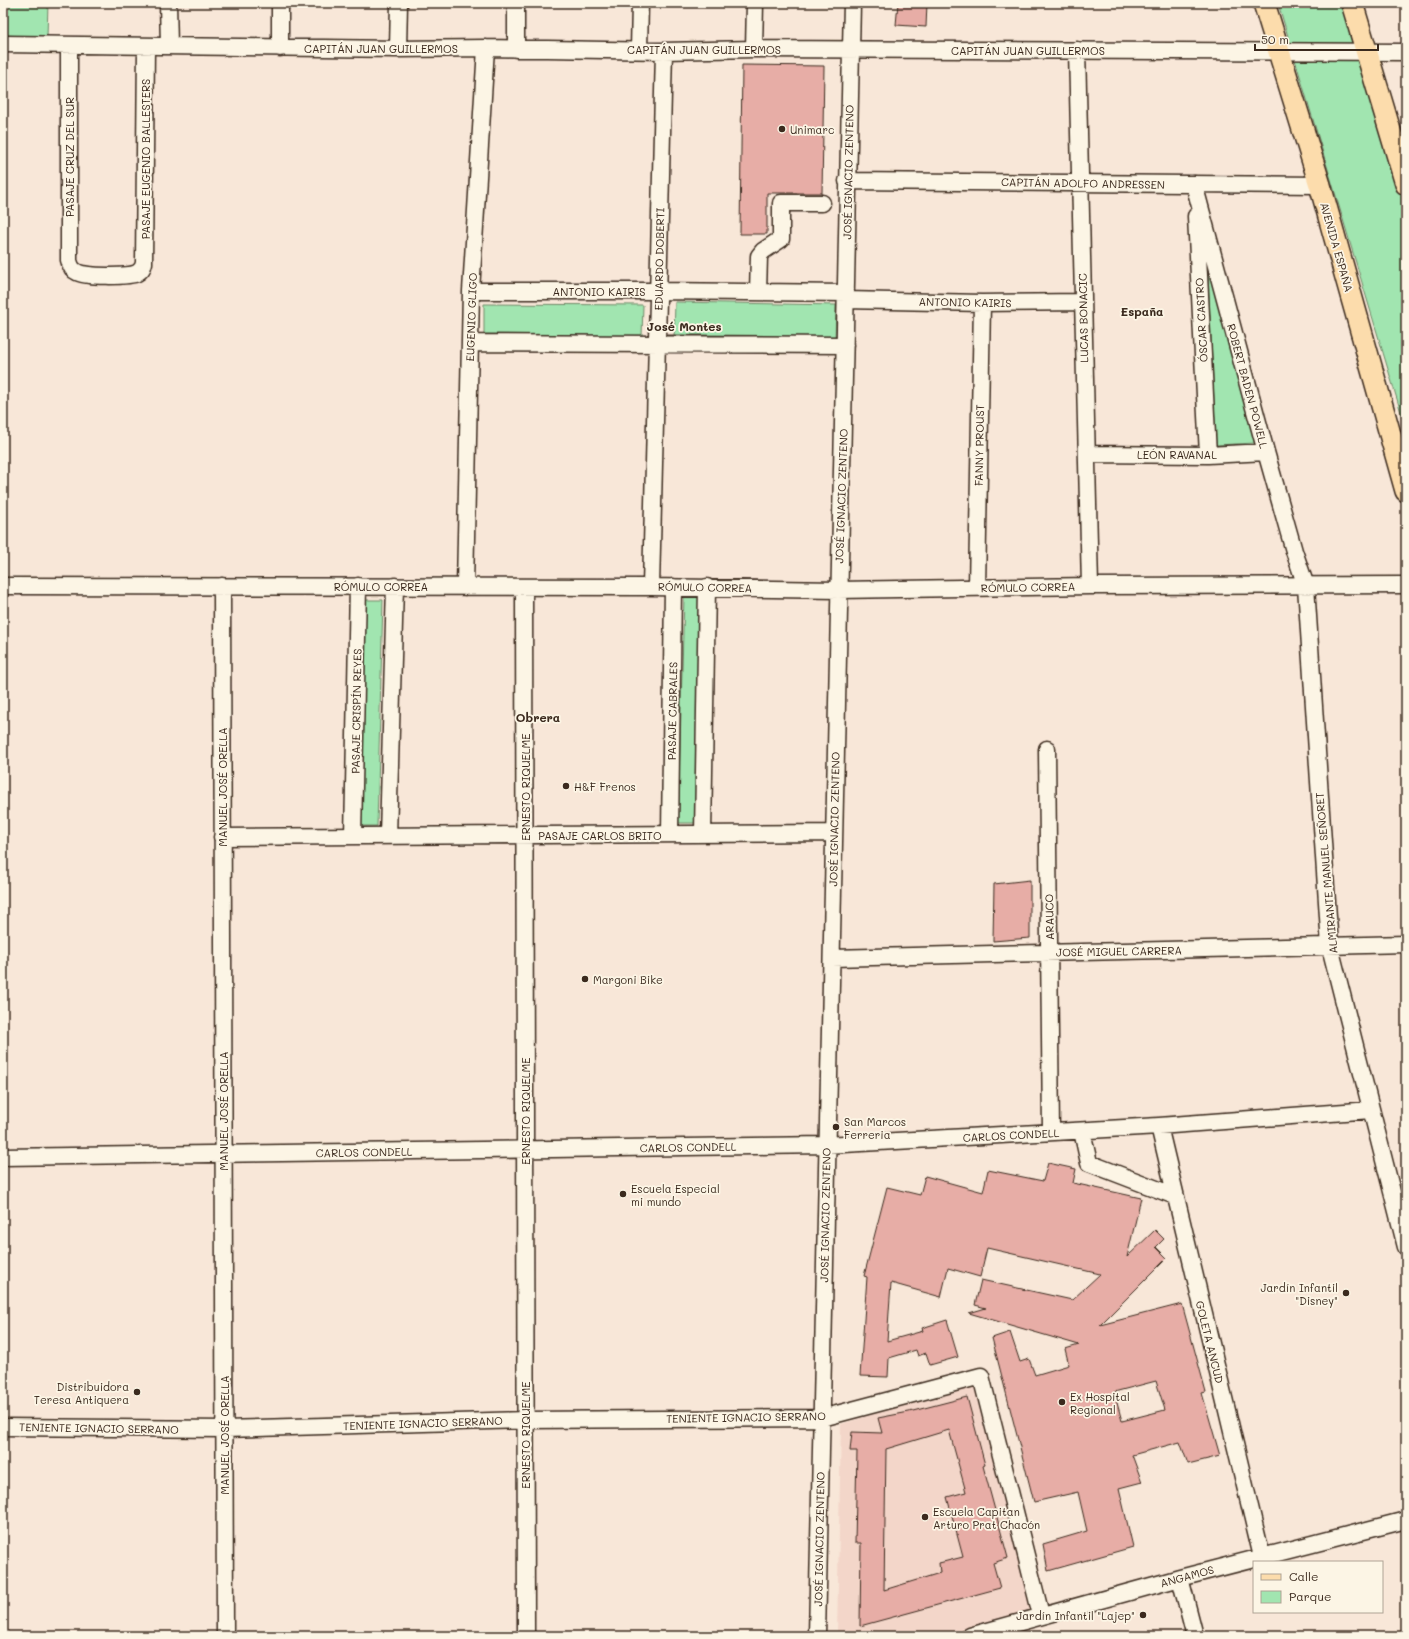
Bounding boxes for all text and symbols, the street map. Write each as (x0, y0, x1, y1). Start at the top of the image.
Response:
scale bar (1255, 26, 1378, 52)
text: 50 m (1261, 31, 1289, 47)
street label: CAPITÁN JUAN GUILLERMOS (304, 41, 458, 56)
street label: CAPITÁN JUAN GUILLERMOS (627, 42, 781, 57)
street label: CAPITÁN JUAN GUILLERMOS (951, 43, 1105, 58)
street label: PASAJE EUGENIO BALLESTERS (138, 79, 153, 239)
street label: PASAJE CRUZ DEL SUR (62, 97, 77, 217)
street label: JOSÉ IGNACIO ZENTENO (839, 104, 857, 240)
place label: Unimarc (790, 122, 834, 137)
marker: Unimarc (777, 124, 787, 134)
street label: CAPITÁN ADOLFO ANDRESSEN (1001, 174, 1165, 192)
street label: AVENIDA ESPAÑA (1317, 200, 1357, 294)
street label: EDUARDO DOBERTI (651, 207, 667, 311)
street label: EUGENIO GLIGO (462, 272, 480, 362)
street label: LUCAS BONACIC (1075, 273, 1091, 363)
street label: ÓSCAR CASTRO (1191, 277, 1211, 363)
street label: ANTONIO KAIRIS (553, 284, 645, 299)
street label: ANTONIO KAIRIS (918, 294, 1012, 310)
district label: España (1121, 303, 1163, 319)
district label: José Montes (646, 318, 722, 334)
street label: ROBERT BADEN POWELL (1224, 322, 1272, 450)
street label: FANNY PROUST (971, 404, 987, 486)
street label: JOSÉ IGNACIO ZENTENO (831, 428, 851, 564)
street label: LEÓN RAVANAL (1137, 447, 1217, 462)
street label: RÓMULO CORREA (334, 579, 428, 594)
street label: RÓMULO CORREA (658, 579, 752, 595)
street label: RÓMULO CORREA (981, 579, 1075, 595)
street label: PASAJE CRISPÍN REYES (347, 648, 365, 774)
street label: PASAJE CABRALES (664, 662, 680, 760)
district label: Obrera (516, 709, 560, 725)
street label: MANUEL JOSÉ ORELLA (215, 727, 230, 847)
street label: ERNESTO RIQUELME (518, 733, 533, 841)
street label: JOSÉ IGNACIO ZENTENO (825, 751, 843, 887)
place label: H&F Frenos (574, 779, 636, 794)
marker: H&F Frenos (561, 781, 571, 791)
street label: ALMIRANTE MANUEL SEÑORET (1311, 792, 1341, 954)
street label: PASAJE CARLOS BRITO (538, 828, 662, 843)
street label: ARAUCO (1041, 894, 1057, 940)
street label: JOSÉ MIGUEL CARRERA (1056, 942, 1182, 960)
place label: Margoni Bike (593, 972, 663, 987)
marker: Margoni Bike (580, 974, 590, 984)
street label: MANUEL JOSÉ ORELLA (216, 1051, 231, 1171)
street label: ERNESTO RIQUELME (518, 1057, 533, 1165)
place label: San Marcos Ferreria (844, 1114, 906, 1142)
marker: San Marcos Ferreria (831, 1122, 841, 1132)
street label: CARLOS CONDELL (962, 1125, 1060, 1145)
street label: CARLOS CONDELL (639, 1139, 737, 1155)
street label: CARLOS CONDELL (315, 1144, 413, 1160)
street label: JOSÉ IGNACIO ZENTENO (816, 1147, 834, 1283)
place label: Escuela Especial mi mundo (631, 1181, 720, 1209)
marker: Escuela Especial mi mundo (618, 1189, 628, 1199)
place label: Jardín Infantil "Disney" (1260, 1280, 1338, 1308)
marker: Jardín Infantil "Disney" (1341, 1288, 1351, 1298)
street label: GOLETA ANCUD (1192, 1299, 1228, 1385)
street label: MANUEL JOSÉ ORELLA (217, 1375, 232, 1495)
place label: Distribuidora Teresa Antiquera (34, 1379, 129, 1407)
street label: ERNESTO RIQUELME (518, 1381, 533, 1489)
marker: Distribuidora Teresa Antiquera (132, 1387, 142, 1397)
place label: Ex Hospital Regional (1070, 1389, 1130, 1417)
marker: Ex Hospital Regional (1057, 1397, 1067, 1407)
street label: TENIENTE IGNACIO SERRANO (666, 1408, 826, 1426)
street label: TENIENTE IGNACIO SERRANO (343, 1413, 503, 1433)
street label: TENIENTE IGNACIO SERRANO (19, 1419, 179, 1437)
street label: JOSÉ IGNACIO ZENTENO (810, 1471, 828, 1607)
place label: Escuela Capitan Arturo Prat Chacón (933, 1504, 1040, 1532)
marker: Escuela Capitan Arturo Prat Chacón (920, 1512, 930, 1522)
legend (1253, 1561, 1383, 1613)
street label: ANGAMOS (1158, 1562, 1216, 1590)
text: Calle (1289, 1568, 1319, 1584)
text: Parque (1289, 1588, 1332, 1604)
place label: Jardín Infantil "Lajep" (1016, 1608, 1135, 1623)
marker: Jardín Infantil "Lajep" (1138, 1610, 1148, 1620)

